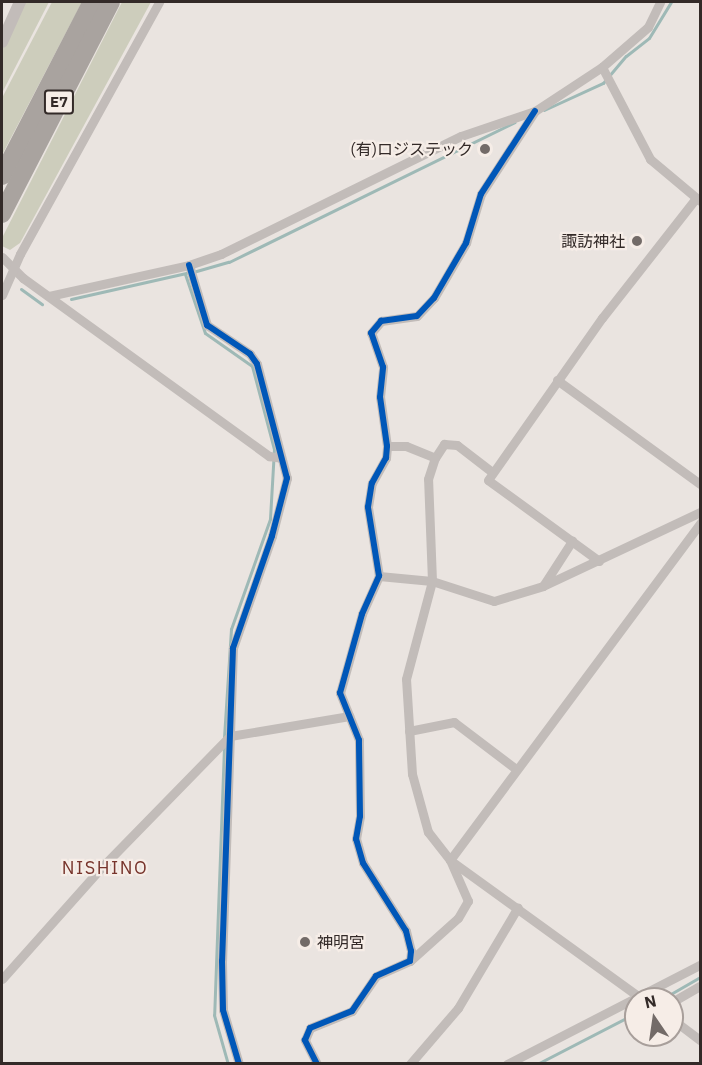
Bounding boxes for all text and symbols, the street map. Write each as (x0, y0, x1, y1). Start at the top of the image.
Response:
road number: E7 (42, 90, 76, 114)
place label: (有)ロジステック (350, 139, 473, 159)
marker: (有)ロジステック (478, 142, 492, 156)
place label: 諏訪神社 (561, 231, 625, 251)
marker: 諏訪神社 (630, 234, 644, 248)
district label: NISHINO (62, 857, 148, 879)
place label: 神明宮 (317, 932, 365, 952)
marker: 神明宮 (298, 935, 312, 949)
north arrow (624, 987, 684, 1047)
text: N (643, 990, 658, 1012)

